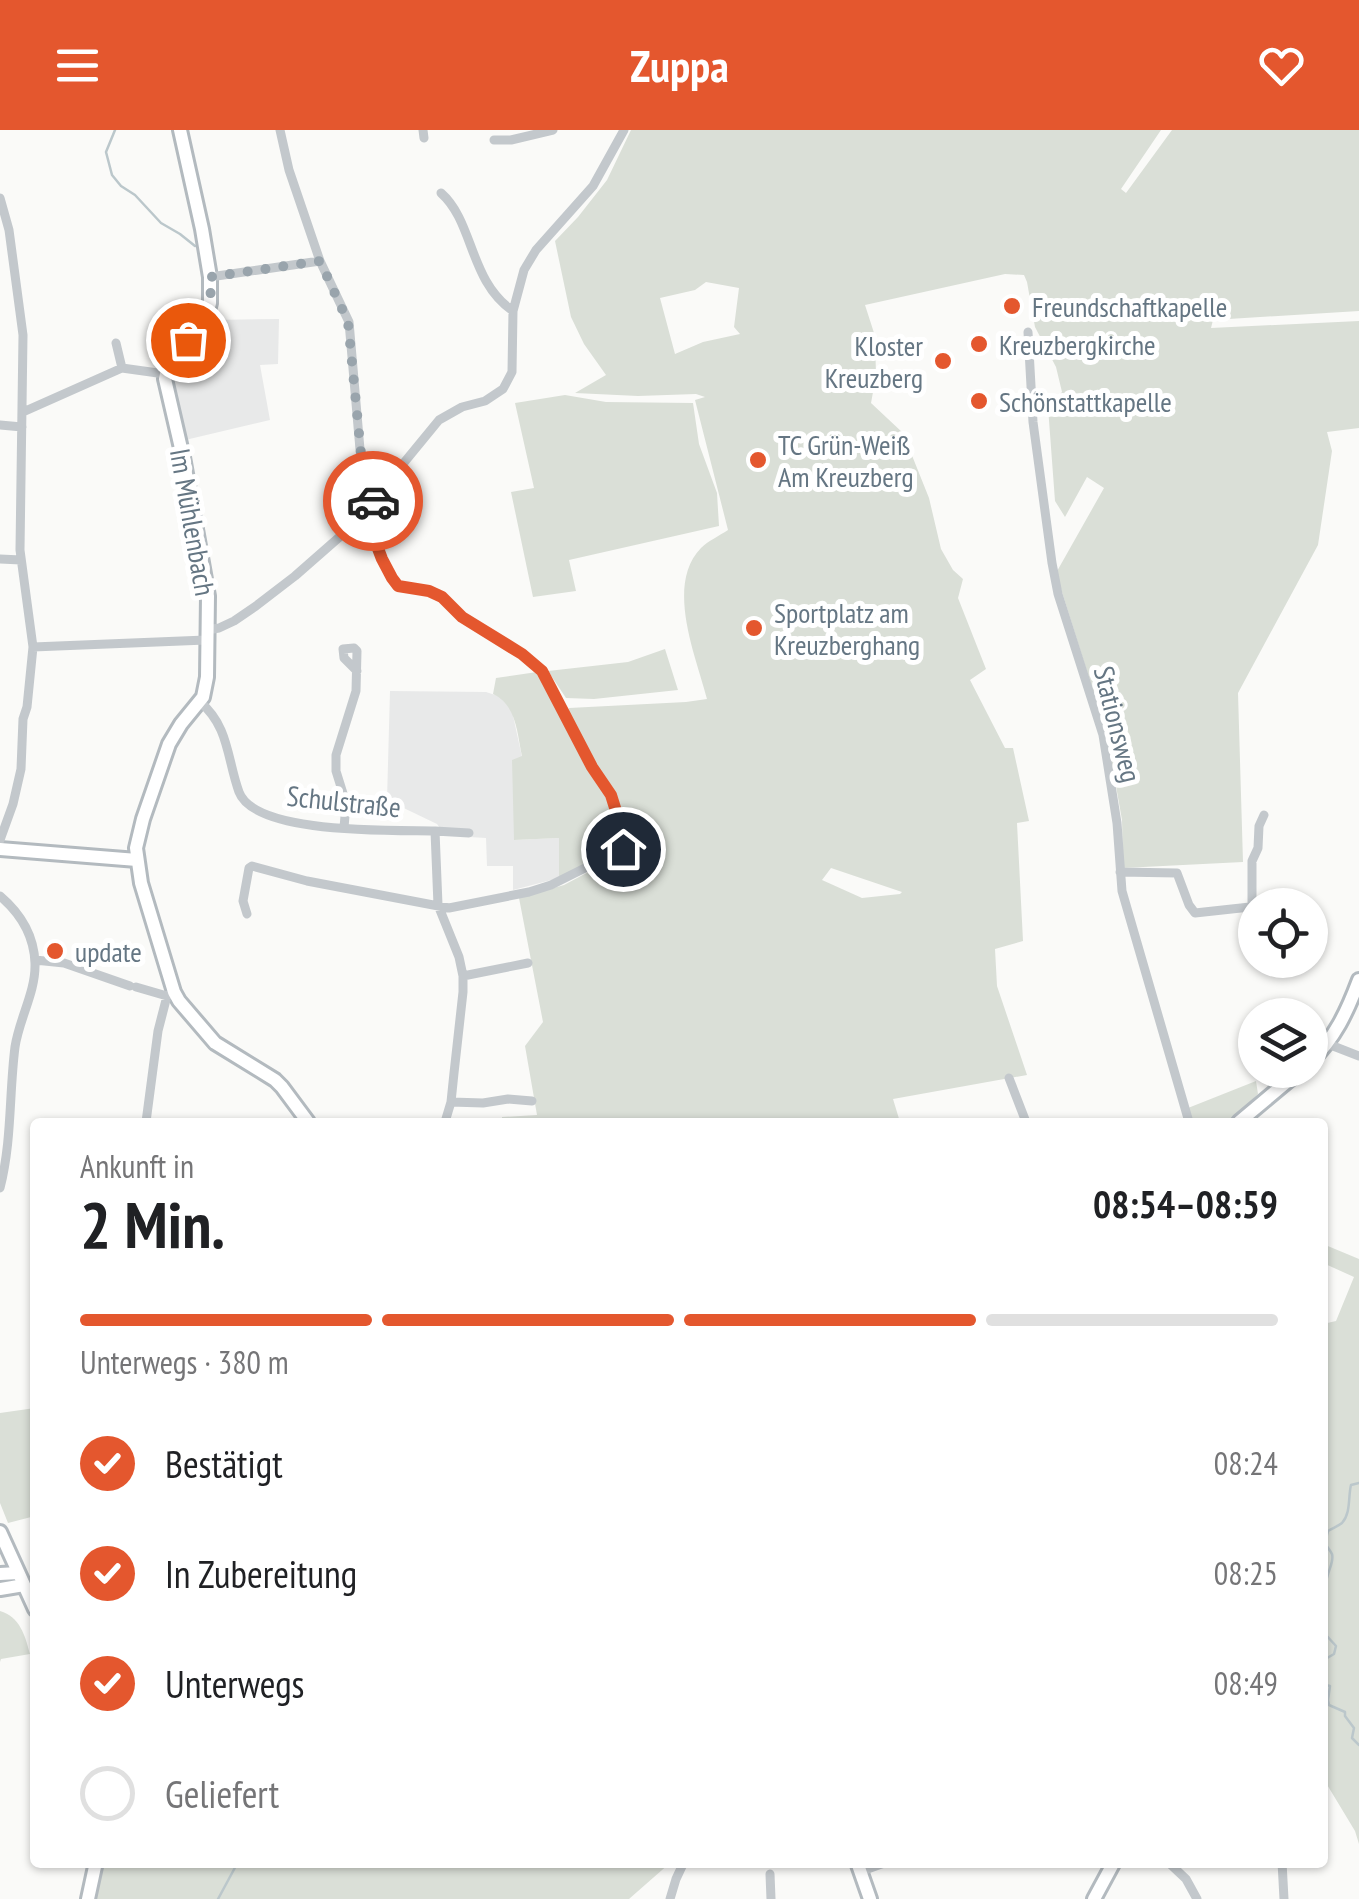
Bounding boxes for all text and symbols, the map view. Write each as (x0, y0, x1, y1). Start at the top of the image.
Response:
text: Zuppa (630, 36, 729, 94)
icon: menu (50, 38, 105, 93)
icon: heart (1254, 38, 1309, 93)
place label: Freundschaftkapelle (1032, 288, 1227, 325)
marker: Freundschaftkapelle (1001, 295, 1023, 317)
pin (146, 298, 231, 383)
icon: bag (161, 313, 216, 368)
place label: Kreuzbergkirche (999, 326, 1156, 363)
place label: Kloster Kreuzberg (825, 327, 923, 396)
marker: Kreuzbergkirche (968, 333, 990, 355)
marker: Kloster Kreuzberg (932, 350, 954, 372)
place label: Schönstattkapelle (999, 383, 1172, 420)
marker: Schönstattkapelle (968, 390, 990, 412)
place label: TC Grün-Weiß Am Kreuzberg (778, 426, 914, 495)
street label: Im Mühlenbach (162, 445, 224, 599)
marker: TC Grün-Weiß Am Kreuzberg (747, 449, 769, 471)
courier (323, 451, 423, 551)
icon: car (346, 474, 401, 529)
place label: Sportplatz am Kreuzberghang (774, 594, 920, 663)
marker: Sportplatz am Kreuzberghang (743, 617, 765, 639)
street label: Stationsweg (1086, 662, 1150, 786)
street label: Schulstraße (285, 777, 403, 825)
pin (581, 807, 666, 892)
icon: home (596, 822, 651, 877)
map controls (1238, 888, 1328, 1088)
button: locate (1238, 888, 1328, 978)
place label: update (75, 933, 142, 970)
marker: update (44, 940, 66, 962)
button: layers (1238, 998, 1328, 1088)
text: Ankunft in (80, 1145, 194, 1187)
text: 08:54–08:59 (1093, 1179, 1278, 1228)
text: 2 Min. (80, 1182, 225, 1266)
text: Unterwegs · 380 m (80, 1341, 289, 1383)
icon: check (80, 1436, 135, 1491)
text: Bestätigt (165, 1439, 283, 1488)
text: 08:24 (1214, 1442, 1278, 1484)
icon: check (80, 1546, 135, 1601)
text: In Zubereitung (165, 1549, 357, 1598)
text: 08:25 (1214, 1552, 1278, 1594)
icon: check (80, 1656, 135, 1711)
text: Unterwegs (165, 1659, 304, 1708)
text: 08:49 (1214, 1662, 1278, 1704)
text: Geliefert (165, 1769, 279, 1818)

